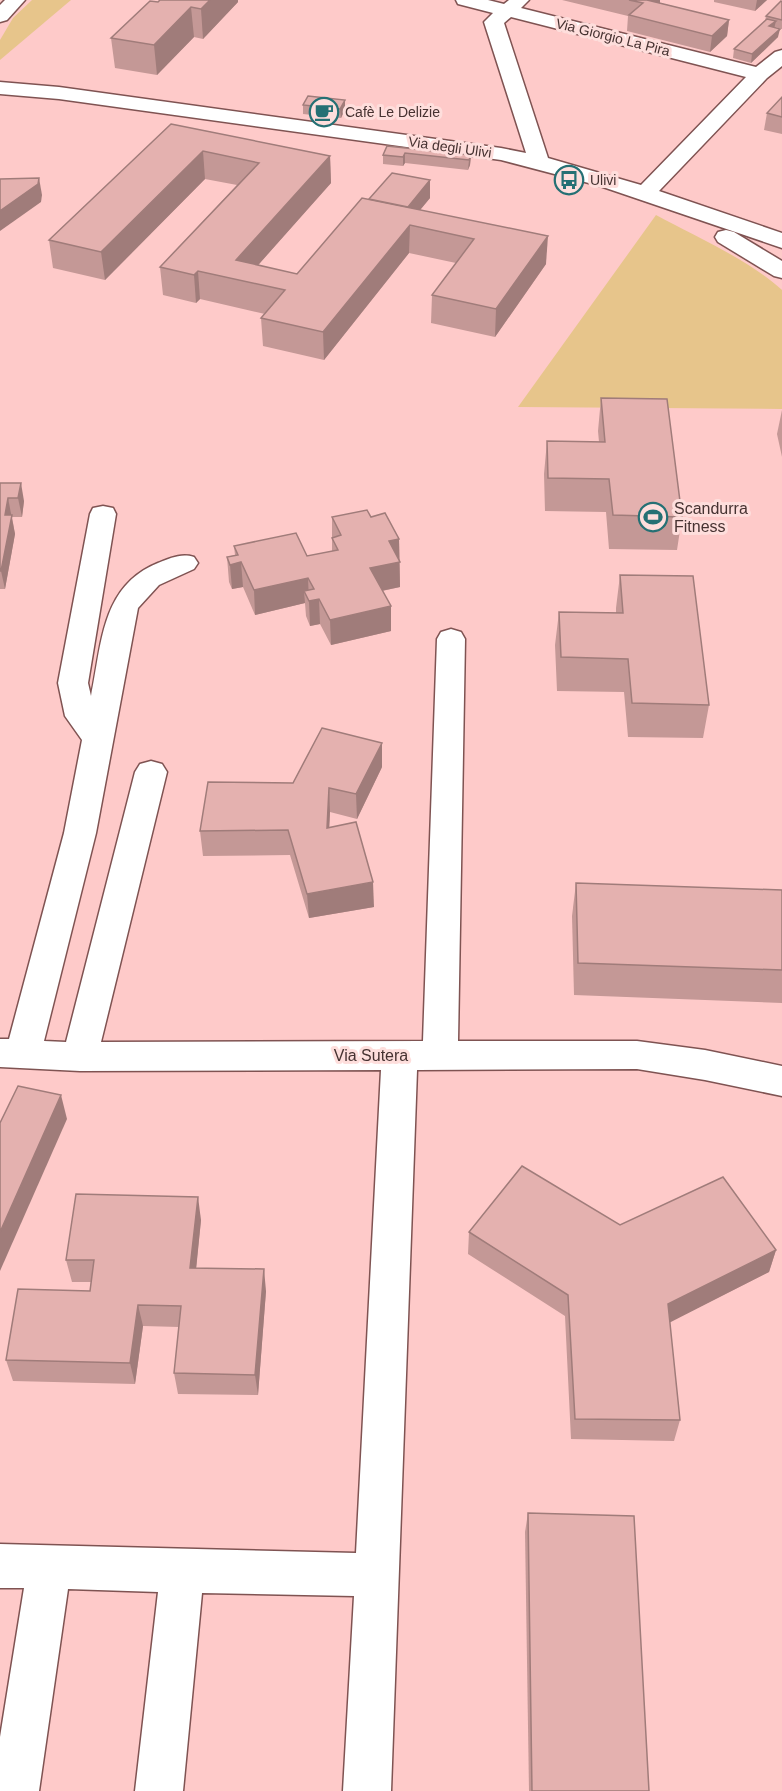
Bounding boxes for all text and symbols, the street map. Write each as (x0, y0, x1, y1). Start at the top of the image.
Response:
street label: Via Giorgio La Pira (554, 15, 672, 59)
cafe icon: Cafè Le Delizie (308, 96, 340, 128)
place label: Cafè Le Delizie (345, 104, 440, 120)
street label: Via degli Ulivi (407, 133, 493, 161)
bus stop icon: Ulivi (553, 164, 585, 196)
place label: Ulivi (590, 172, 616, 188)
place label: Scandurra Fitness (674, 500, 748, 535)
sports icon: Scandurra Fitness (637, 501, 669, 533)
street label: Via Sutera (334, 1047, 408, 1064)

